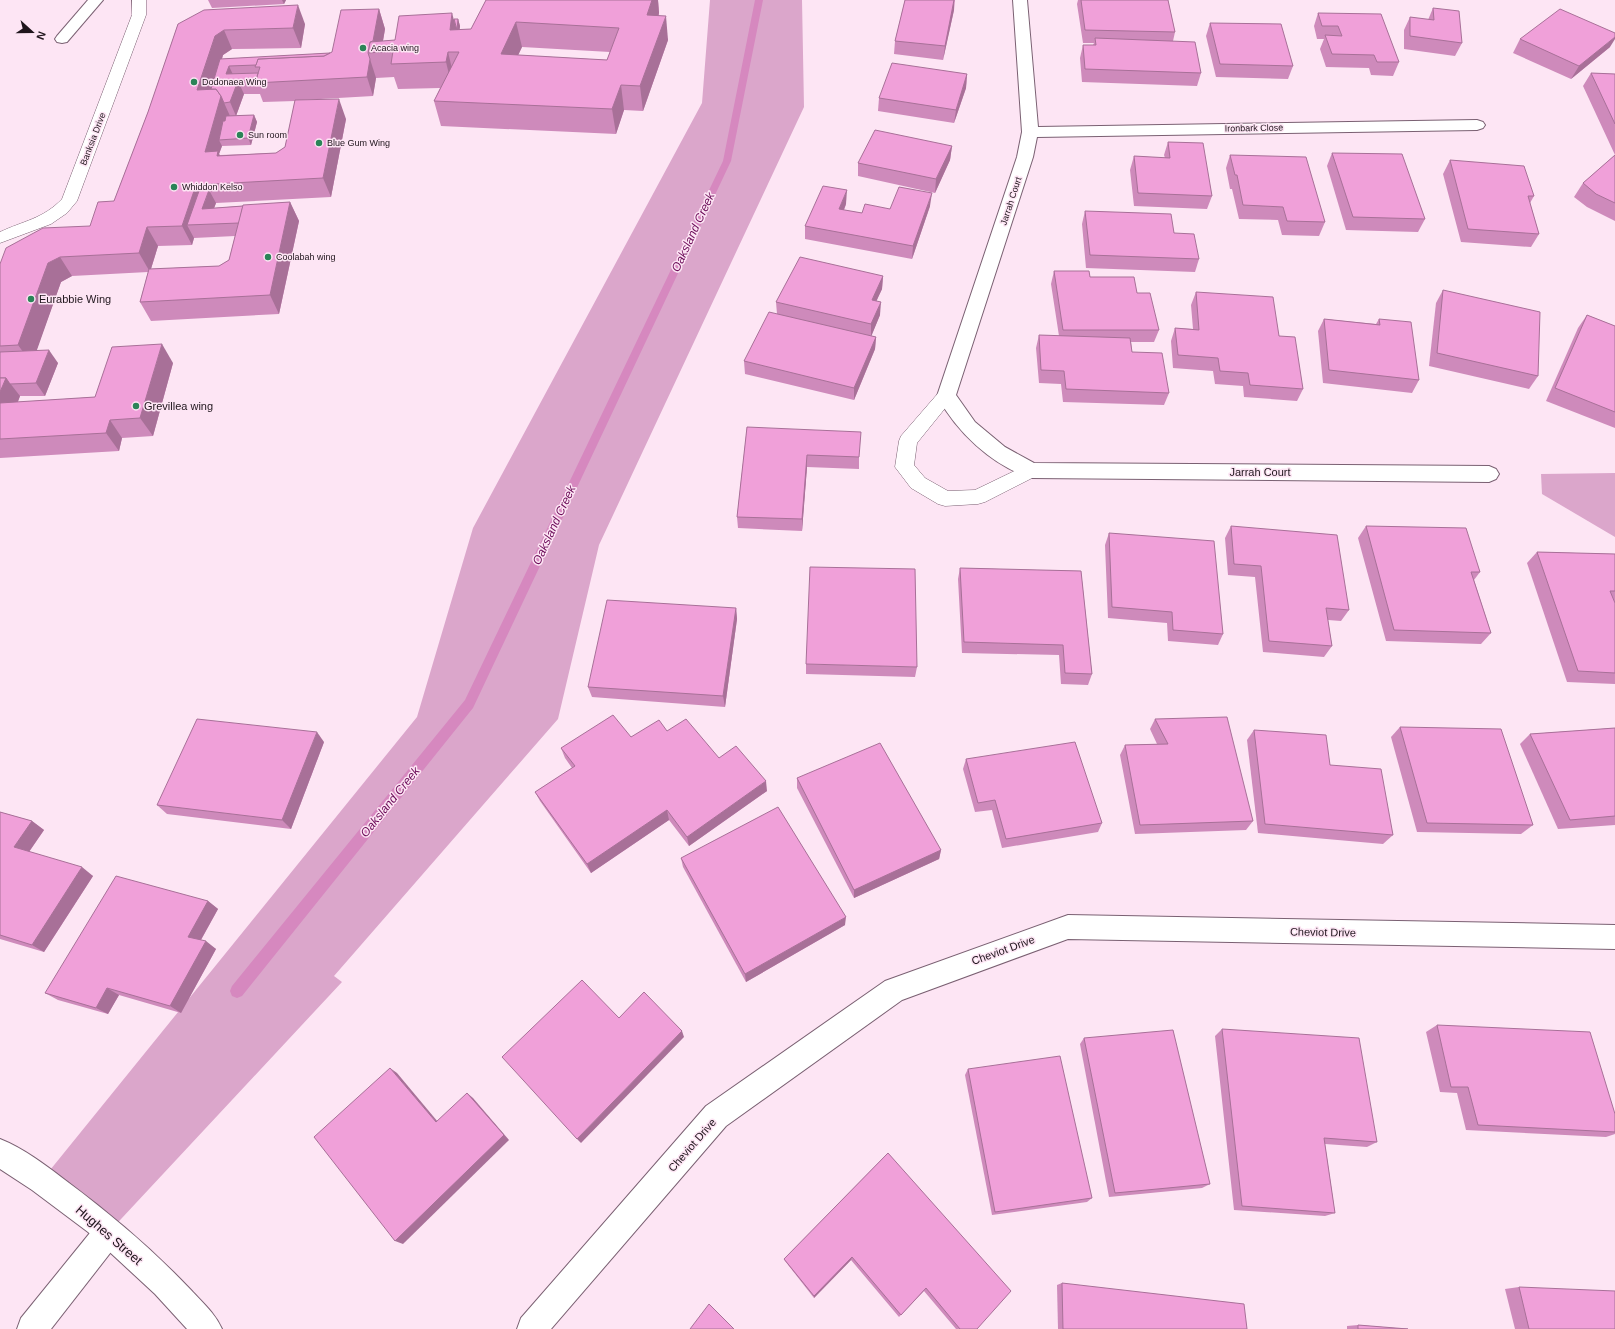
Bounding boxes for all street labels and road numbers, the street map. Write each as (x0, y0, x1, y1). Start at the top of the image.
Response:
street label: Banksia Drive (78, 111, 108, 167)
street label: Ironbark Close (1225, 122, 1283, 134)
street label: Jarrah Court (999, 175, 1024, 226)
street label: Jarrah Court (1229, 466, 1291, 478)
street label: Cheviot Drive (1290, 925, 1356, 939)
street label: Cheviot Drive (970, 933, 1036, 967)
street label: Cheviot Drive (666, 1116, 718, 1174)
street label: Hughes Street (73, 1202, 146, 1268)

